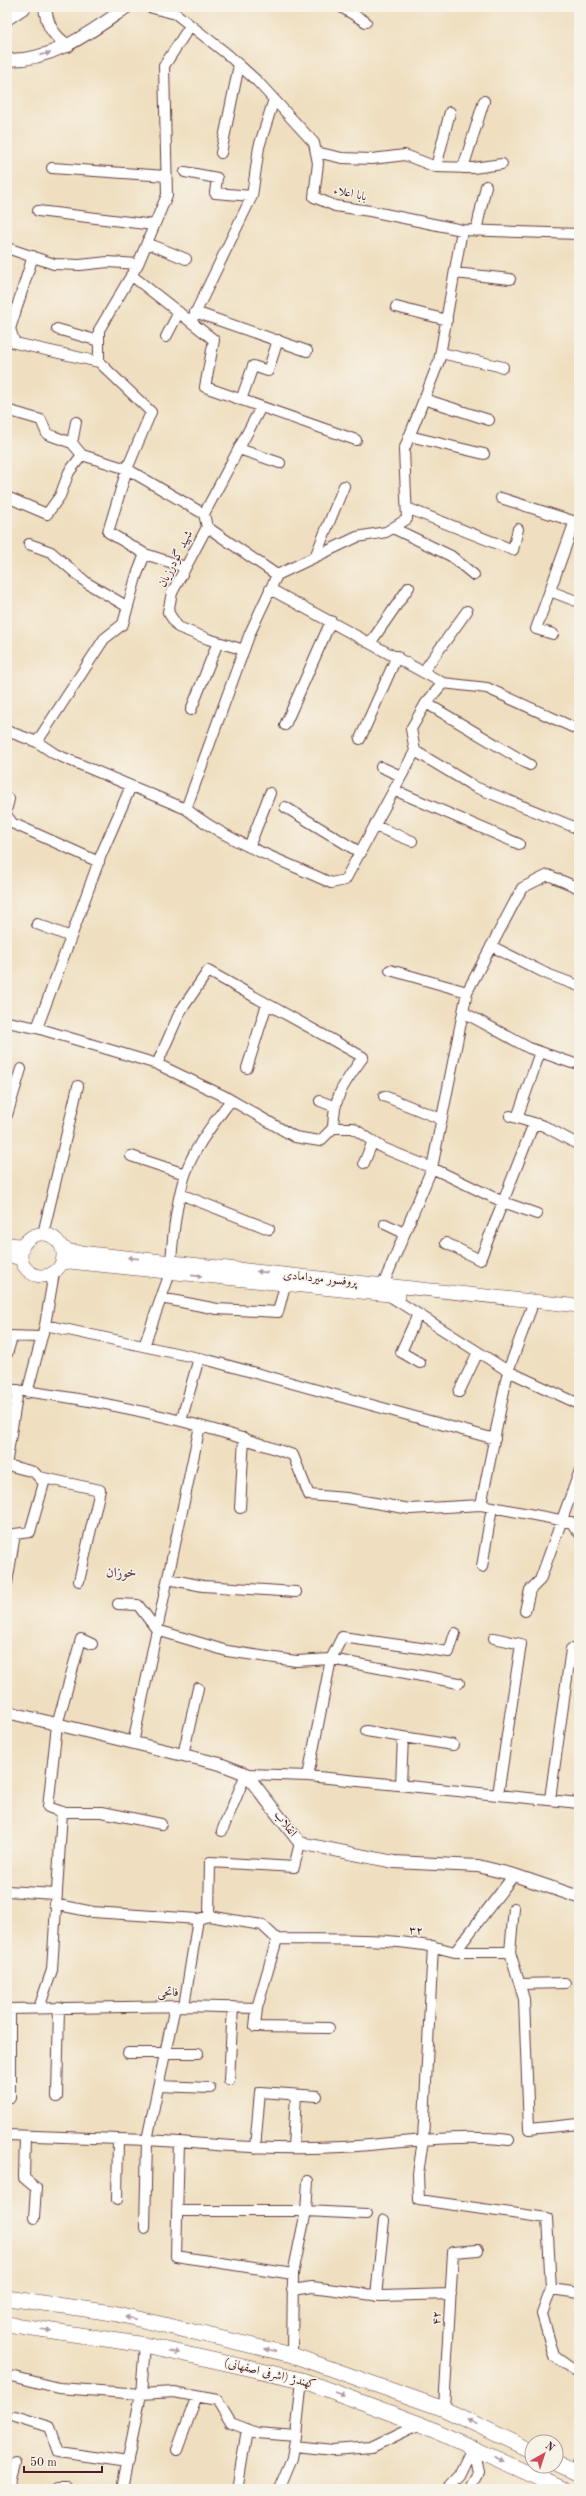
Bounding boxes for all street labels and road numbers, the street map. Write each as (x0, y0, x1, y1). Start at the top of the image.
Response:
street label: بابا اعلاء (332, 185, 368, 203)
street label: شهید گودرزیان (155, 528, 196, 590)
street label: پروفسور میردامادی (282, 1269, 359, 1290)
street label: انقلاب (271, 1809, 299, 1840)
street label: ۳۲ (408, 1924, 424, 1938)
street label: فاتحی (157, 1986, 179, 2001)
street label: ۴۲ (431, 2311, 443, 2325)
street label: کهندژ (اشرفی اصفهانی) (223, 2356, 317, 2392)

